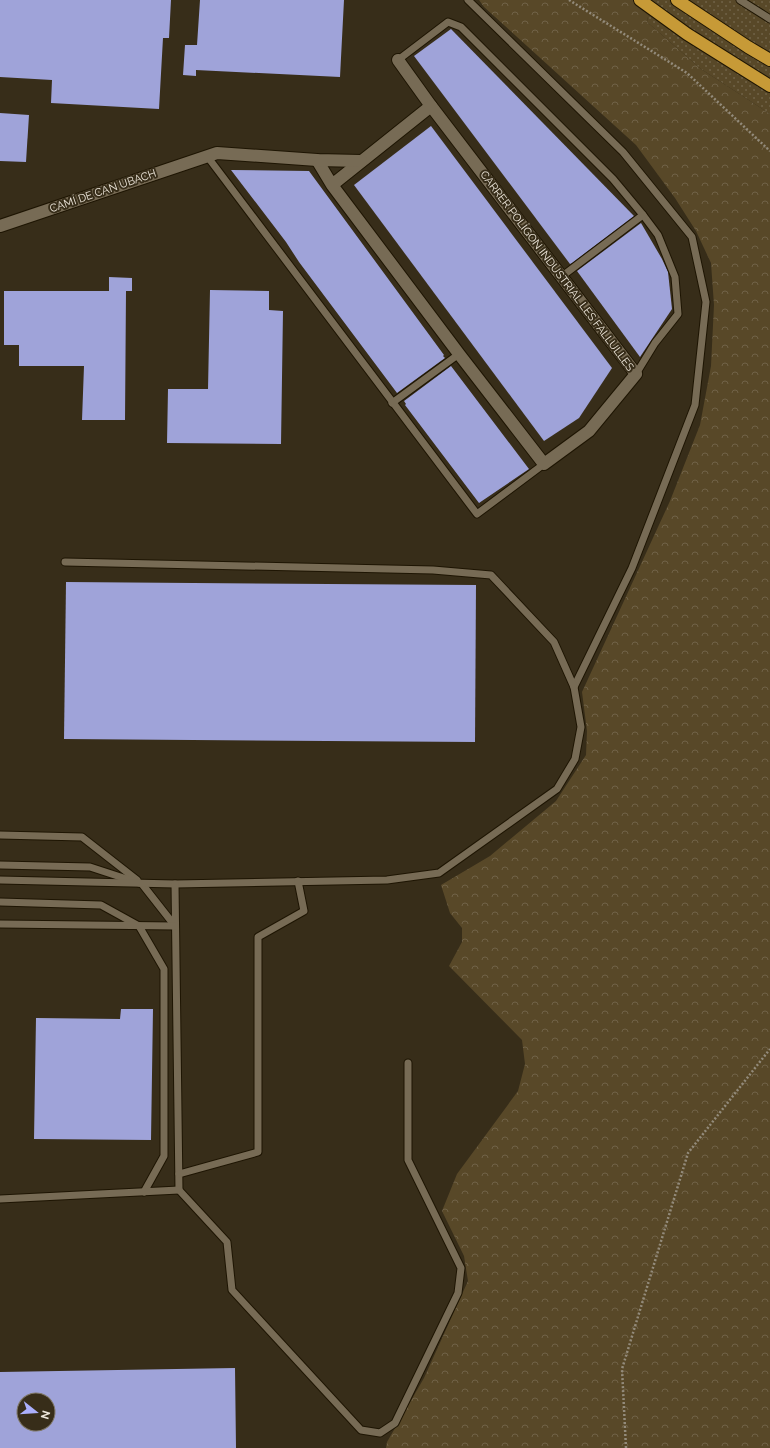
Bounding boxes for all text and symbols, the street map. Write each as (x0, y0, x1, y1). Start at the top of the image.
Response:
street label: CAMÍ DE CAN UBACH (48, 166, 158, 215)
street label: CARRER POLÍGON INDUSTRIAL LES FALLULLES (477, 168, 638, 374)
north arrow (16, 1392, 56, 1432)
text: N (38, 1409, 53, 1421)

